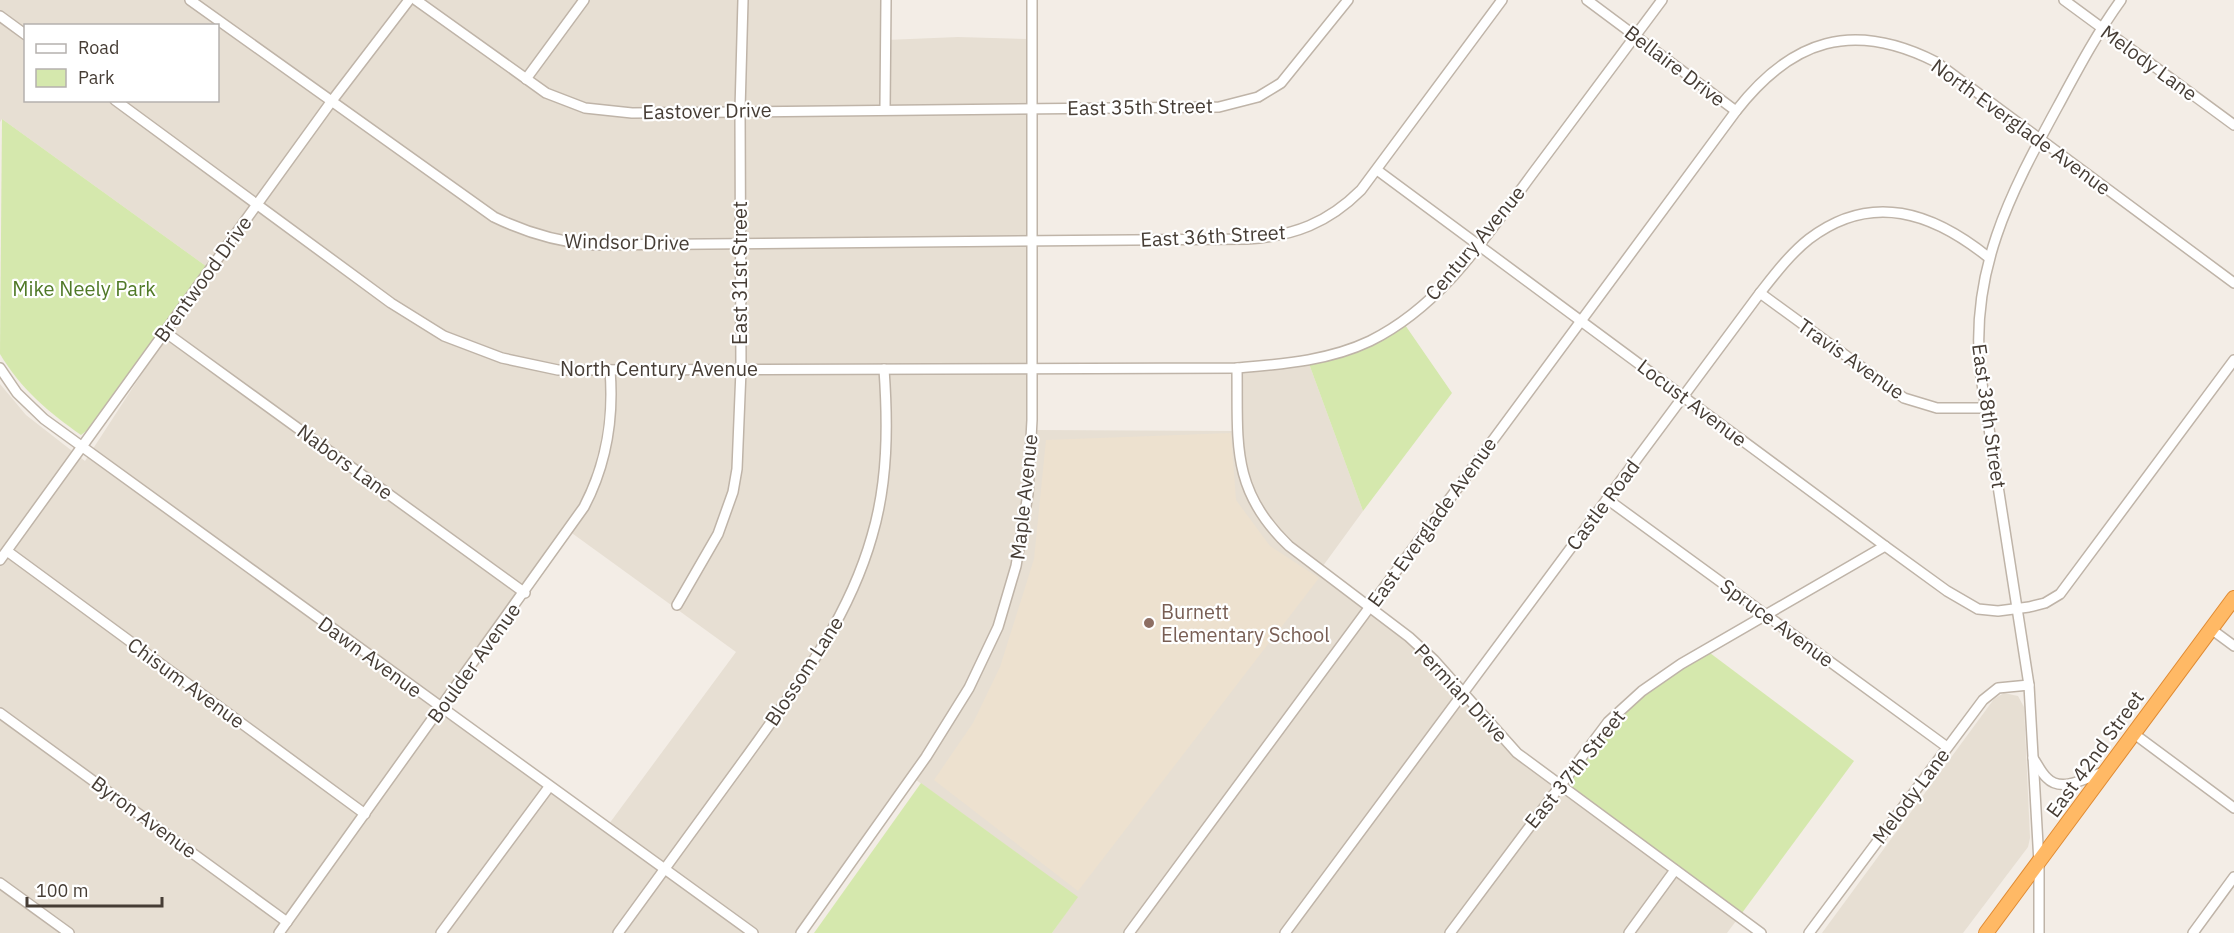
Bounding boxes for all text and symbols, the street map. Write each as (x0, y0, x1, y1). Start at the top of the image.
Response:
street label: Melody Lane (2096, 18, 2203, 107)
street label: Bellaire Drive (1619, 19, 1731, 112)
legend (24, 24, 219, 102)
text: Road (78, 36, 119, 59)
street label: North Everglade Avenue (1926, 52, 2117, 201)
text: Park (78, 66, 115, 89)
street label: East 35th Street (1067, 92, 1213, 121)
street label: Eastover Drive (642, 96, 772, 125)
street label: Century Avenue (1419, 180, 1531, 306)
street label: East 31st Street (726, 201, 753, 345)
street label: Brentwood Drive (148, 210, 258, 347)
street label: East 36th Street (1140, 218, 1286, 253)
street label: Windsor Drive (564, 227, 690, 256)
park label: Mike Neely Park (12, 275, 156, 302)
street label: Travis Avenue (1793, 312, 1910, 405)
street label: East 38th Street (1966, 342, 2013, 490)
street label: Locust Avenue (1632, 353, 1753, 453)
street label: North Century Avenue (560, 355, 758, 382)
street label: Nabors Lane (292, 418, 399, 506)
street label: East Everglade Avenue (1361, 431, 1502, 612)
street label: Maple Avenue (1003, 433, 1044, 561)
street label: Castle Road (1560, 454, 1646, 555)
street label: Spruce Avenue (1715, 572, 1840, 673)
street label: Boulder Avenue (421, 597, 526, 728)
place label: Burnett Elementary School (1161, 598, 1330, 648)
street label: Dawn Avenue (313, 610, 428, 703)
street label: Blossom Lane (758, 611, 849, 731)
marker: Burnett Elementary School (1142, 616, 1156, 630)
street label: Chisum Avenue (122, 631, 250, 734)
street label: Permian Drive (1409, 637, 1514, 748)
street label: East 42nd Street (2040, 685, 2150, 822)
street label: East 37th Street (1518, 704, 1631, 834)
street label: Melody Lane (1866, 742, 1955, 849)
street label: Byron Avenue (86, 769, 202, 864)
scale bar (27, 870, 162, 908)
text: 100 m (36, 879, 88, 902)

